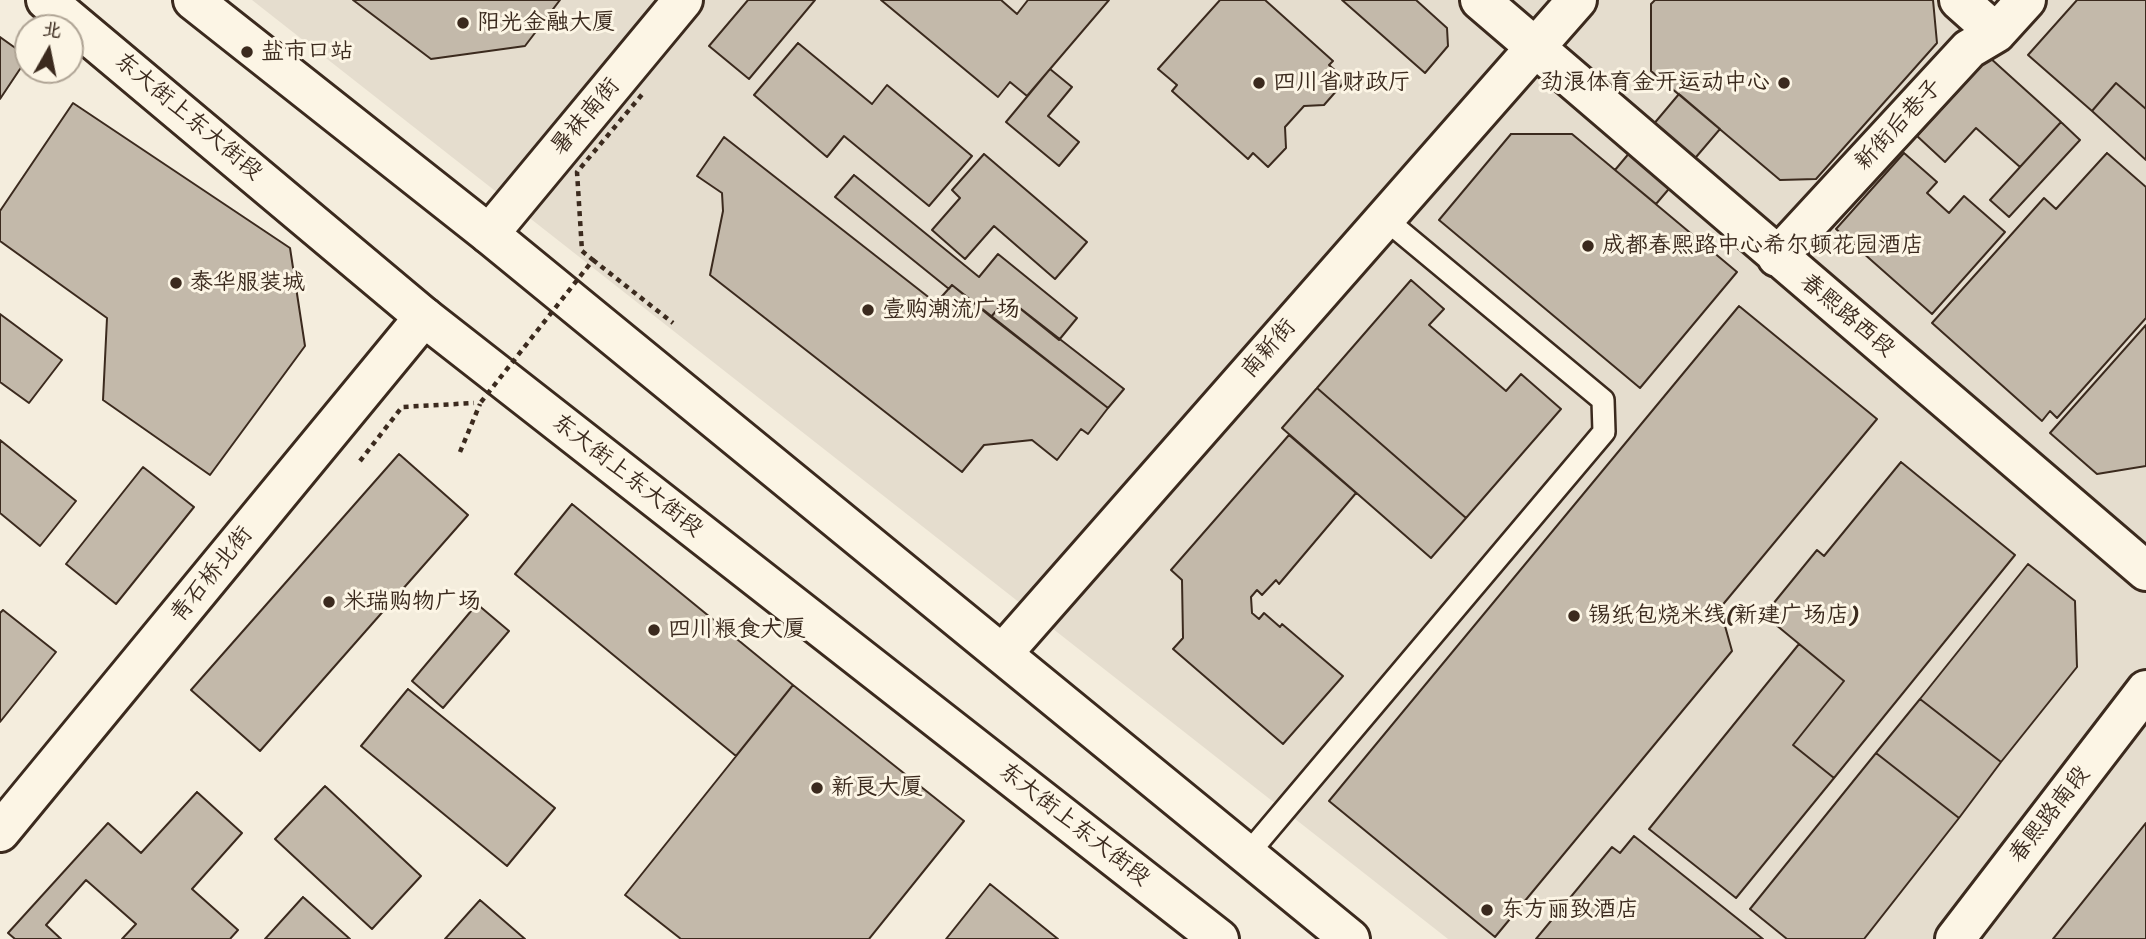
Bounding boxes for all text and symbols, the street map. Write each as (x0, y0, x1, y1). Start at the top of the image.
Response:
place label: 阳光金融大厦 (477, 9, 615, 37)
text: 北 (40, 12, 64, 48)
north arrow (14, 14, 84, 84)
marker: 阳光金融大厦 (455, 15, 471, 31)
place label: 盐市口站 (261, 38, 353, 66)
marker: 盐市口站 (239, 44, 255, 60)
street label: 东大街上东大街段 (109, 47, 267, 187)
place label: 四川省财政厅 (1273, 69, 1411, 97)
place label: 劲浪体育金开运动中心 (1540, 69, 1770, 97)
street label: 暑袜南街 (546, 73, 626, 161)
street label: 新街后巷子 (1850, 74, 1948, 176)
marker: 四川省财政厅 (1251, 75, 1267, 91)
marker: 劲浪体育金开运动中心 (1776, 75, 1792, 91)
place label: 成都春熙路中心希尔顿花园酒店 (1602, 232, 1924, 260)
marker: 成都春熙路中心希尔顿花园酒店 (1580, 238, 1596, 254)
street label: 春熙路西段 (1794, 268, 1900, 364)
place label: 泰华服装城 (190, 269, 305, 297)
marker: 泰华服装城 (168, 275, 184, 291)
place label: 壹购潮流广场 (882, 296, 1020, 324)
marker: 壹购潮流广场 (860, 302, 876, 318)
street label: 南新街 (1236, 314, 1302, 384)
street label: 东大街上东大街段 (546, 408, 708, 544)
street label: 青石桥北街 (165, 522, 259, 628)
place label: 米瑞购物广场 (343, 588, 481, 616)
marker: 米瑞购物广场 (321, 594, 337, 610)
place label: 锡纸包烧米线(新建广场店) (1588, 602, 1857, 630)
marker: 锡纸包烧米线(新建广场店) (1566, 608, 1582, 624)
place label: 四川粮食大厦 (668, 616, 806, 644)
marker: 四川粮食大厦 (646, 622, 662, 638)
street label: 东大街上东大街段 (993, 757, 1155, 893)
street label: 春熙路南段 (2004, 761, 2096, 869)
place label: 新良大厦 (831, 774, 923, 802)
marker: 新良大厦 (809, 780, 825, 796)
place label: 东方丽致酒店 (1501, 896, 1639, 924)
marker: 东方丽致酒店 (1479, 902, 1495, 918)

